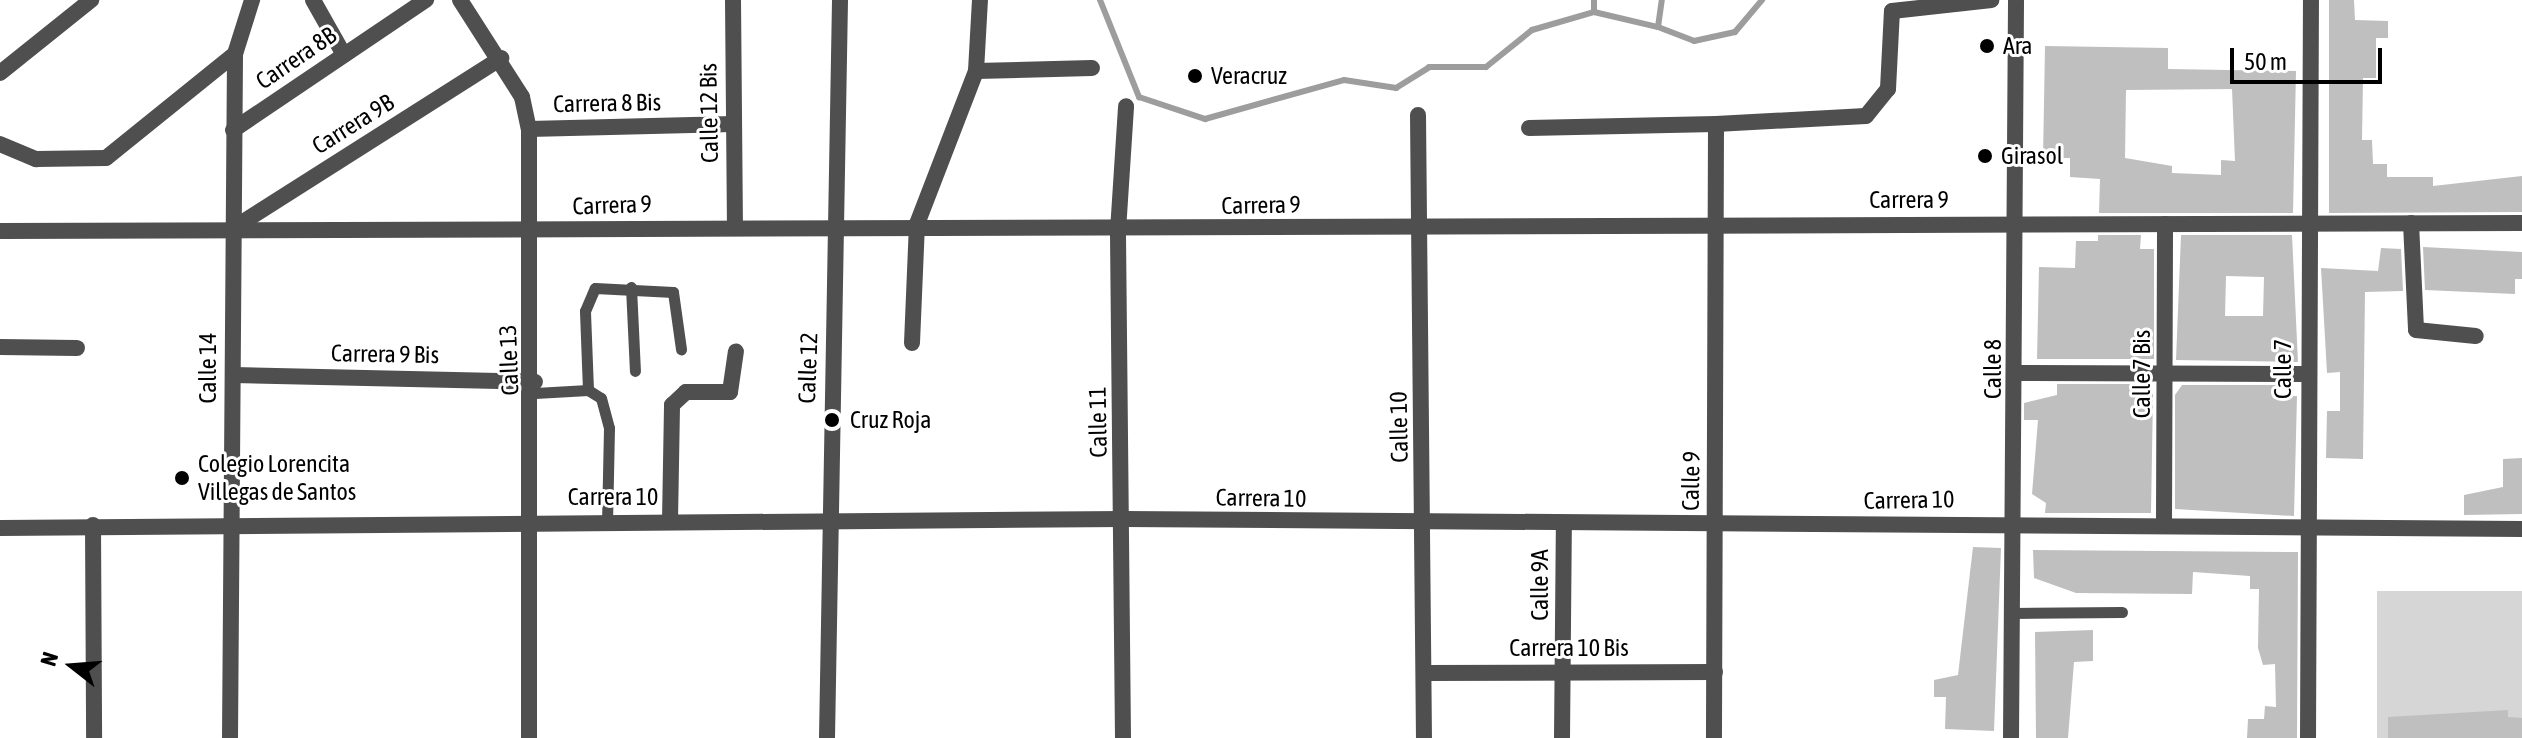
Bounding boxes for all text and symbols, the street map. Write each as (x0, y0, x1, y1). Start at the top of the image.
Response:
street label: Carrera 8B (250, 21, 342, 95)
place label: Ara (2003, 32, 2033, 60)
scale bar (2234, 32, 2386, 82)
marker: Ara (1978, 37, 1996, 55)
text: 50 m (2244, 48, 2287, 75)
place label: Veracruz (1211, 62, 1287, 90)
street label: Calle 12 Bis (694, 63, 724, 163)
marker: Veracruz (1186, 67, 1204, 85)
street label: Carrera 9B (307, 88, 399, 160)
street label: Carrera 8 Bis (553, 88, 661, 118)
place label: Girasol (2001, 142, 2063, 170)
marker: Girasol (1976, 147, 1994, 165)
street label: Carrera 9 (1869, 186, 1949, 214)
street label: Carrera 9 (572, 189, 652, 221)
street label: Carrera 9 (1221, 190, 1301, 220)
street label: Calle 13 (493, 324, 525, 396)
street label: Calle 7 Bis (2128, 330, 2156, 418)
street label: Calle 14 (194, 332, 222, 404)
street label: Calle 12 (792, 332, 824, 404)
street label: Carrera 9 Bis (331, 339, 439, 369)
street label: Calle 8 (1979, 339, 2007, 399)
street label: Calle 7 (2269, 339, 2297, 399)
street label: Calle 11 (1083, 386, 1113, 458)
street label: Calle 10 (1384, 391, 1414, 463)
place label: Cruz Roja (850, 406, 931, 434)
marker: Cruz Roja (821, 409, 843, 431)
place label: Colegio Lorencita Villegas de Santos (198, 450, 356, 506)
street label: Calle 9 (1676, 451, 1706, 511)
marker: Colegio Lorencita Villegas de Santos (173, 469, 191, 487)
street label: Carrera 10 (568, 483, 658, 511)
street label: Carrera 10 (1215, 483, 1307, 513)
street label: Carrera 10 (1863, 485, 1955, 515)
street label: Calle 9A (1526, 549, 1554, 621)
north arrow (32, 626, 112, 706)
street label: Carrera 10 Bis (1509, 634, 1629, 662)
text: N (35, 649, 63, 669)

